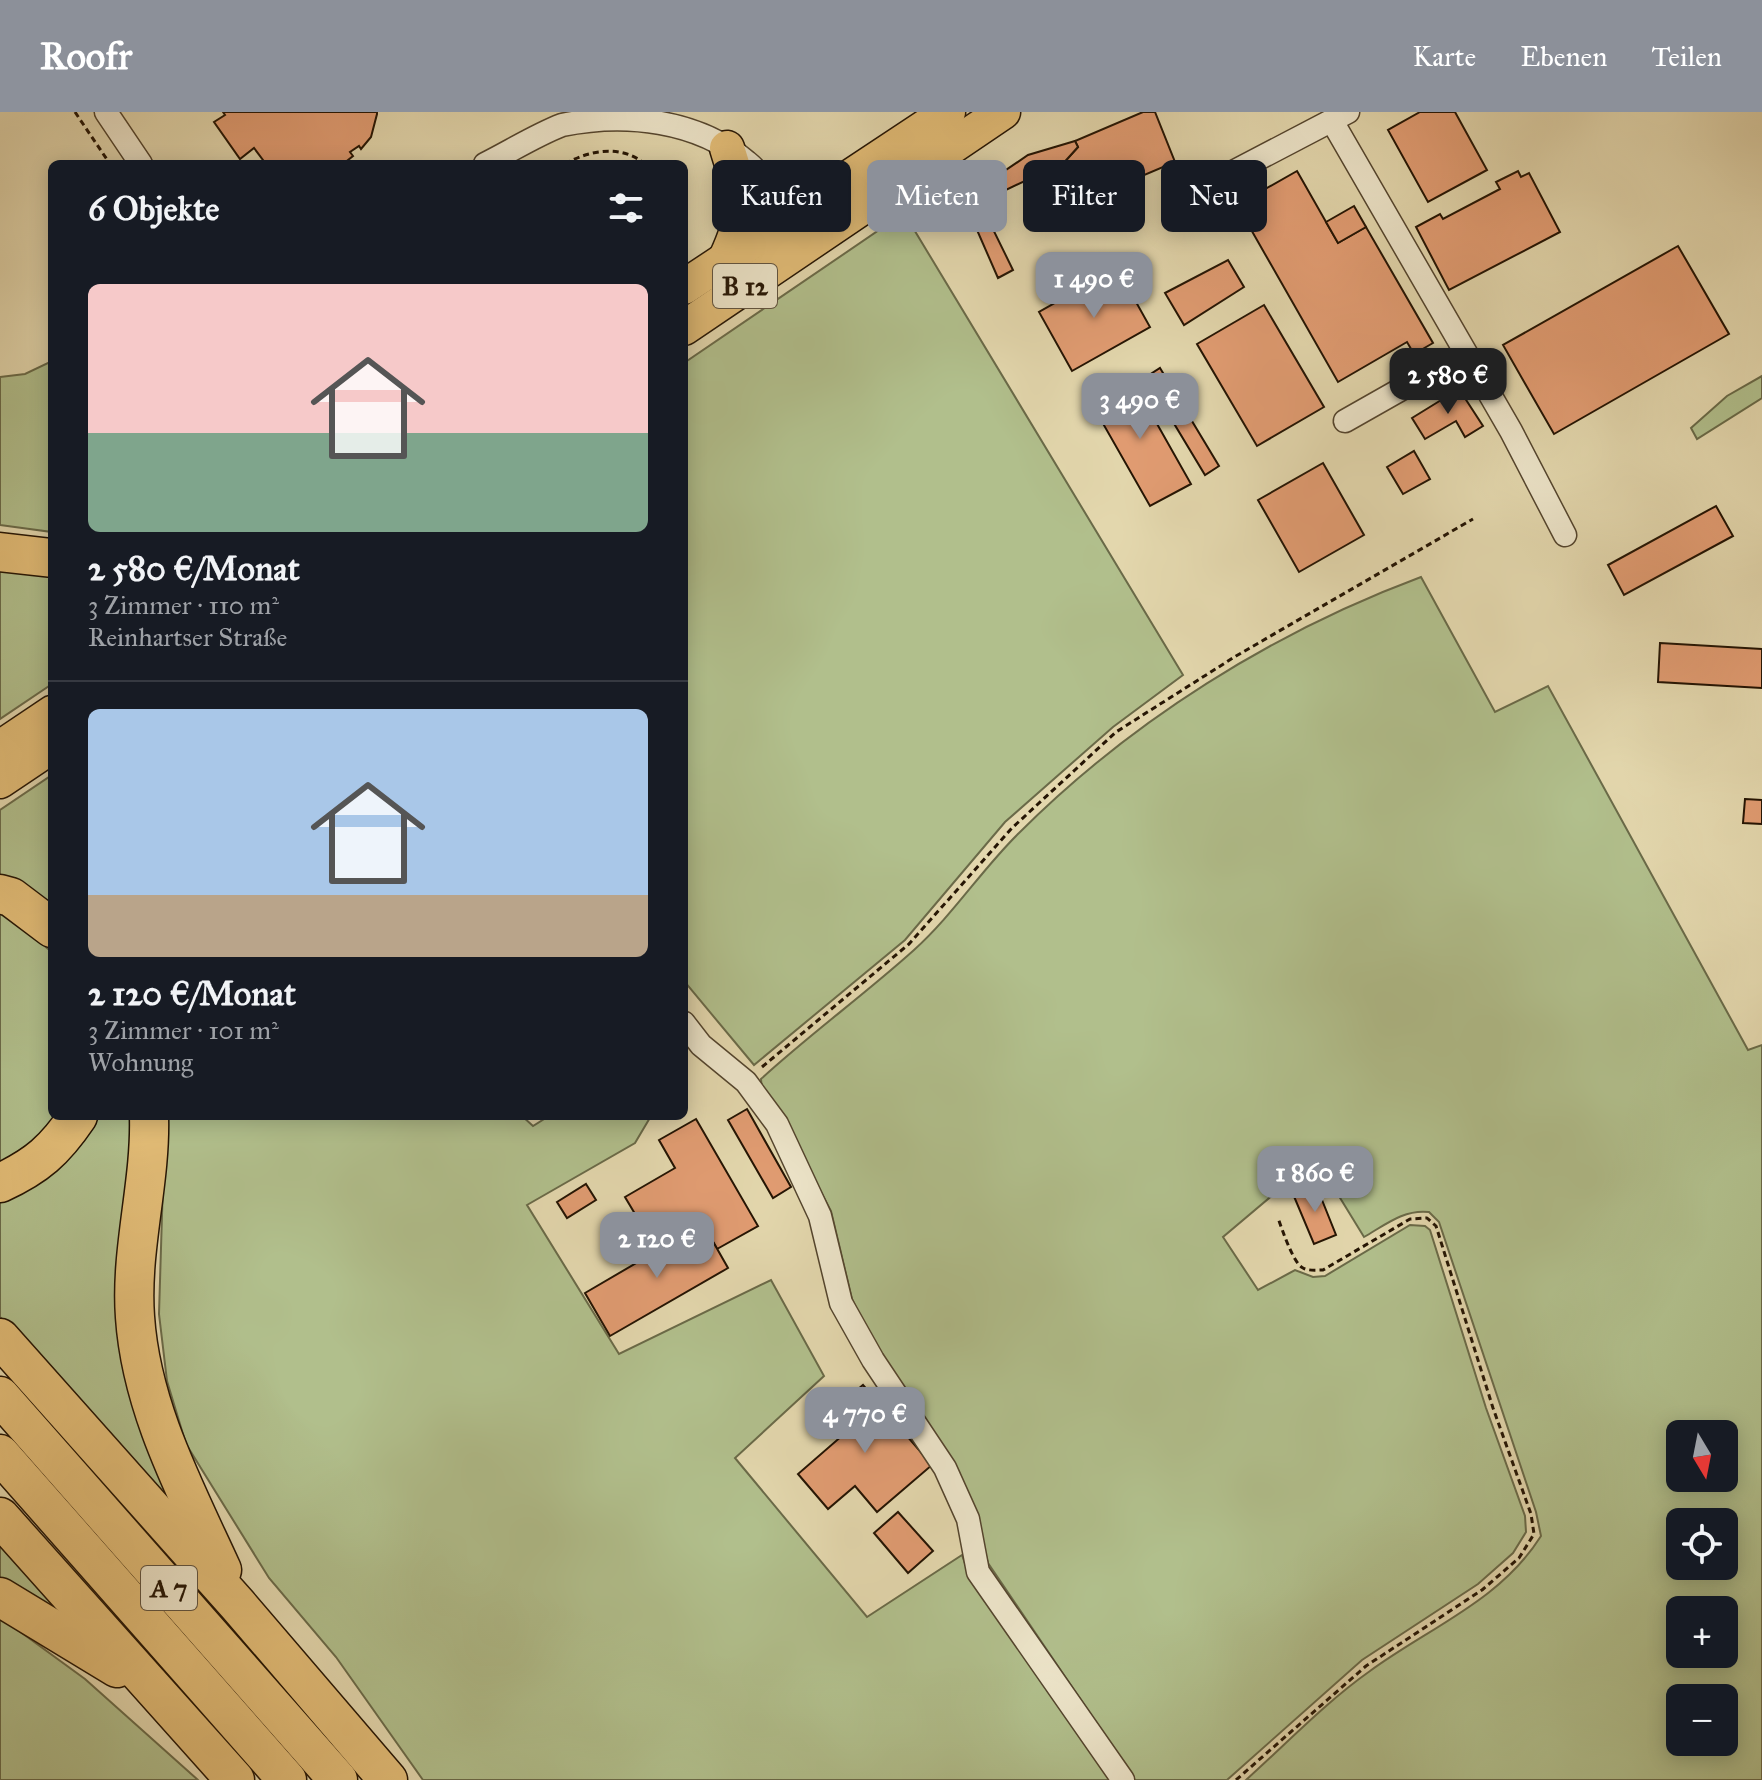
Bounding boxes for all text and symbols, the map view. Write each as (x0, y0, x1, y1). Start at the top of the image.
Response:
text: Roofr (40, 33, 132, 79)
text: Karte (1412, 39, 1476, 74)
text: Ebenen (1520, 39, 1607, 74)
text: Teilen (1651, 39, 1722, 74)
chip: Kaufen (712, 160, 851, 232)
chip: Mieten (867, 160, 1007, 232)
chip: Filter (1023, 160, 1145, 232)
chip: Neu (1161, 160, 1267, 232)
icon: filters (604, 186, 648, 230)
text: 6 Objekte (88, 188, 219, 229)
pin: 1 490 € (1020, 252, 1168, 320)
text: 1 490 € (1054, 262, 1134, 294)
road number: B 12 (713, 264, 777, 308)
icon: home (296, 336, 440, 480)
pin: 2 580 € (1374, 348, 1522, 416)
text: 2 580 € (1408, 358, 1488, 390)
pin: 3 490 € (1066, 373, 1214, 441)
text: 3 490 € (1100, 383, 1180, 415)
text: 2 580 €/Monat (88, 548, 300, 589)
text: 3 Zimmer · 110 m² (88, 589, 279, 621)
text: Reinhartser Straße (88, 621, 287, 653)
icon: home (296, 761, 440, 905)
text: 2 120 €/Monat (88, 973, 296, 1014)
text: 3 Zimmer · 101 m² (88, 1014, 279, 1046)
text: Wohnung (88, 1046, 193, 1078)
pin: 1 860 € (1241, 1146, 1389, 1214)
text: 1 860 € (1275, 1156, 1355, 1188)
pin: 2 120 € (583, 1212, 731, 1280)
text: 2 120 € (618, 1222, 696, 1254)
pin: 4 770 € (791, 1387, 939, 1455)
text: 4 770 € (823, 1397, 907, 1429)
north arrow (1666, 1420, 1738, 1492)
map controls (1666, 1420, 1738, 1756)
button: locate (1666, 1508, 1738, 1580)
road number: A 7 (141, 1566, 197, 1610)
button: + (1666, 1596, 1738, 1668)
button: − (1666, 1684, 1738, 1756)

